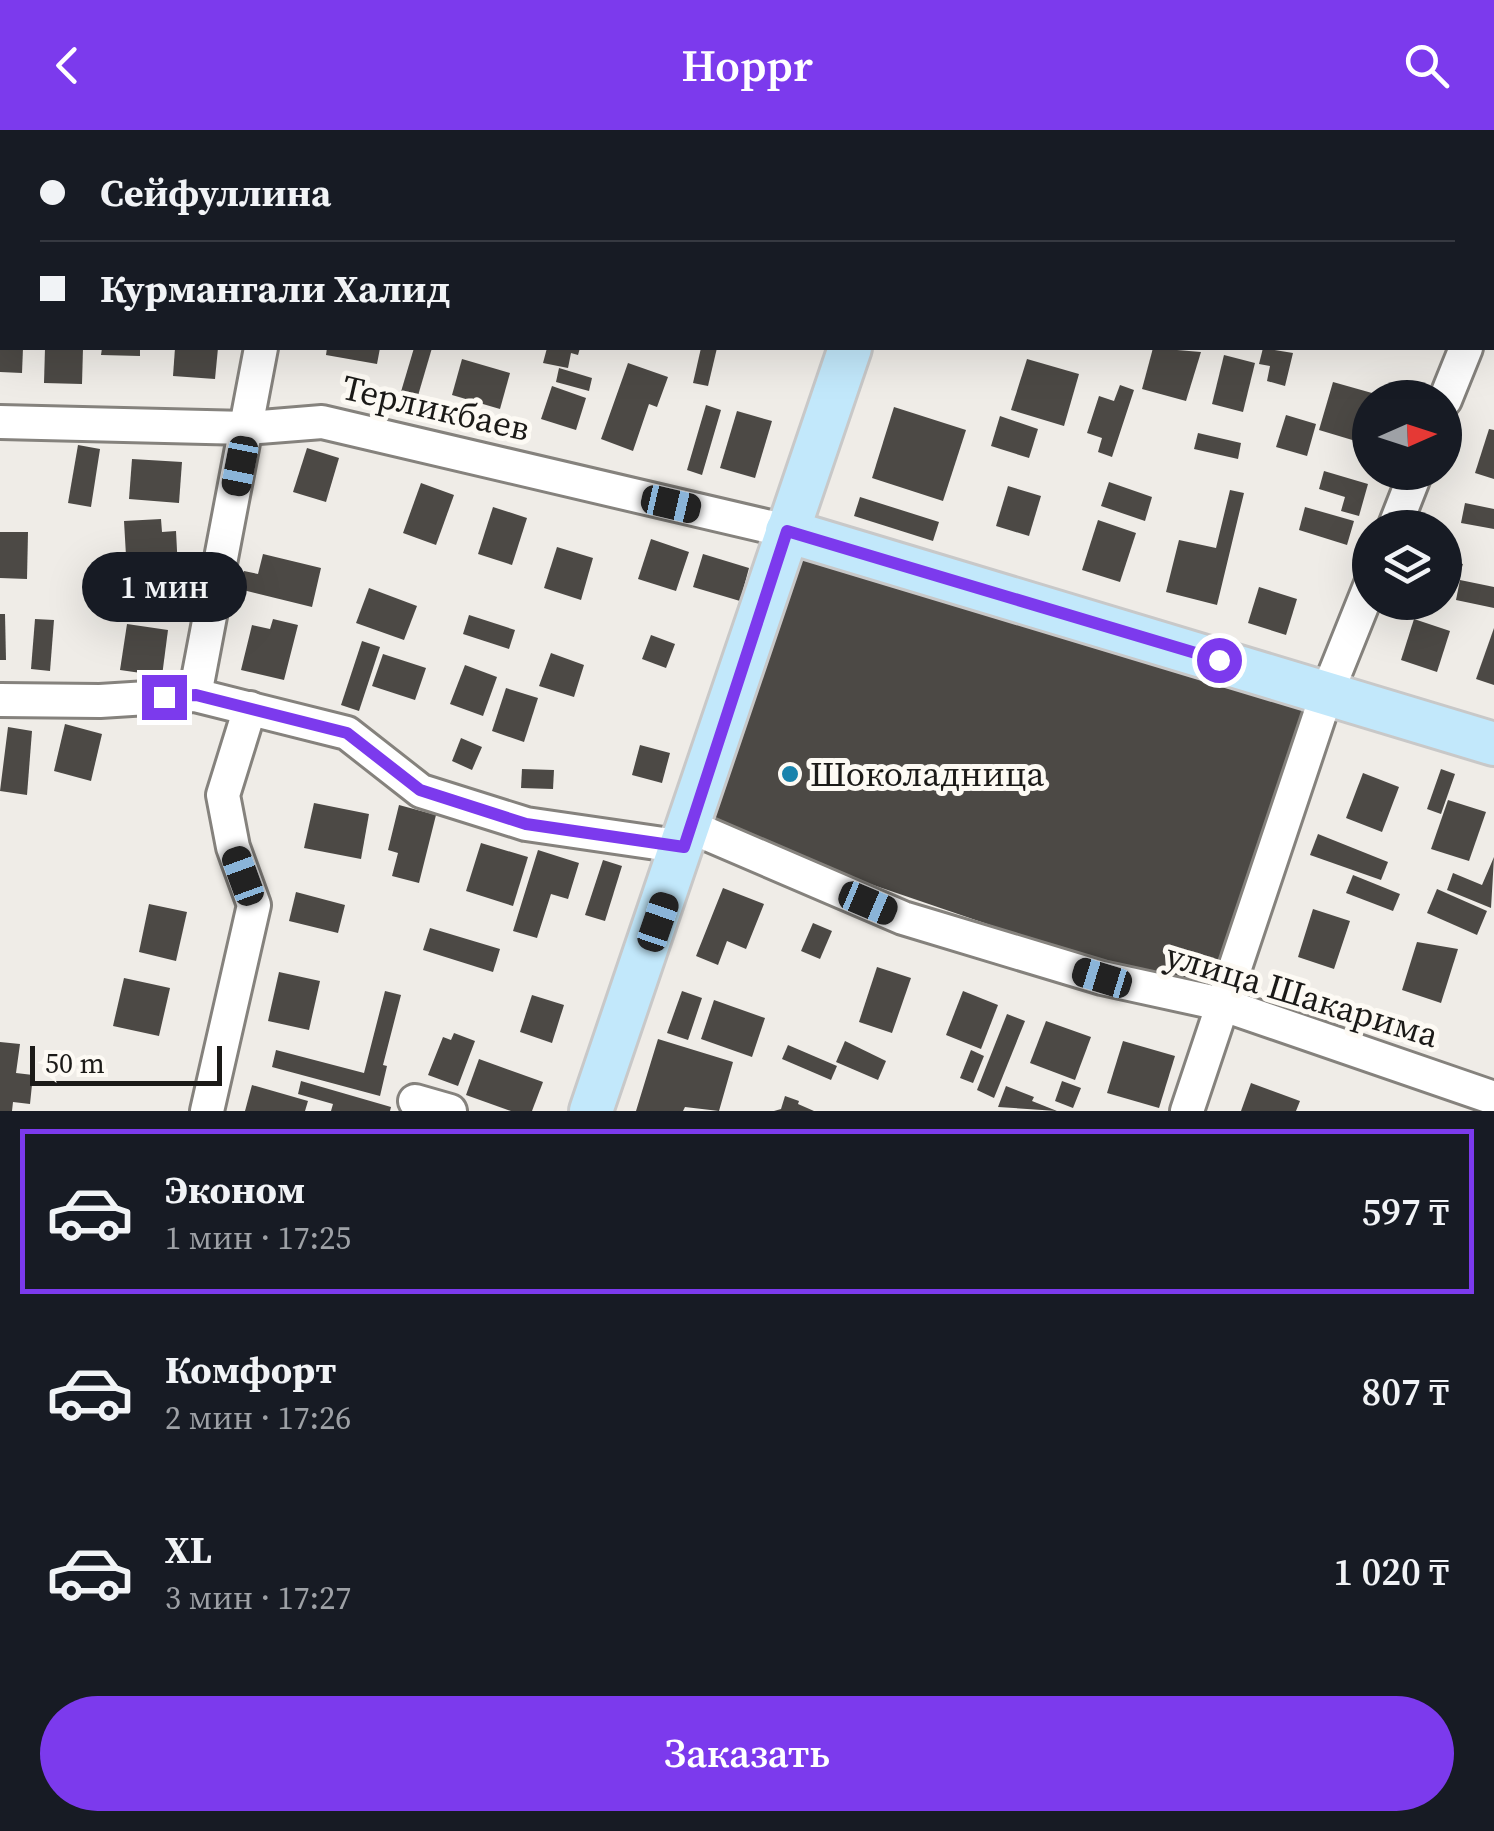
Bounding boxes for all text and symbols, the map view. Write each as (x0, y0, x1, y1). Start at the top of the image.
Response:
text: Hoppr (681, 34, 813, 96)
icon: back (40, 38, 95, 93)
icon: search (1399, 38, 1454, 93)
text: Сейфуллина (100, 167, 331, 219)
text: Курмангали Халид (100, 263, 450, 315)
street label: Терликбаев (338, 363, 534, 453)
north arrow (1352, 380, 1462, 490)
map controls (1352, 380, 1462, 620)
car (220, 434, 260, 498)
car (638, 483, 704, 525)
button: layers (1352, 510, 1462, 620)
callout: 1 мин (81, 552, 246, 622)
text: 1 мин (120, 565, 209, 609)
route start (1197, 638, 1242, 683)
route end (142, 675, 187, 720)
place label: Шоколадница (810, 750, 1045, 798)
marker: Шоколадница (779, 763, 801, 785)
car (219, 843, 267, 909)
car (835, 877, 901, 929)
car (634, 889, 682, 955)
street label: улица Шакарима (1160, 931, 1444, 1059)
car (1069, 955, 1135, 1001)
scale bar (30, 1041, 222, 1086)
text: 50 m (45, 1044, 105, 1082)
text: Эконом (165, 1164, 305, 1216)
icon: car (45, 1167, 135, 1257)
text: 597 ₸ (1361, 1186, 1449, 1238)
text: 1 мин · 17:25 (165, 1216, 351, 1260)
text: Комфорт (165, 1344, 336, 1396)
icon: car (45, 1347, 135, 1437)
text: 807 ₸ (1361, 1366, 1449, 1418)
text: 2 мин · 17:26 (165, 1396, 351, 1440)
text: XL (165, 1524, 212, 1576)
icon: car (45, 1527, 135, 1617)
text: 1 020 ₸ (1333, 1546, 1449, 1598)
text: 3 мин · 17:27 (165, 1576, 351, 1620)
button: Заказать (40, 1696, 1454, 1811)

